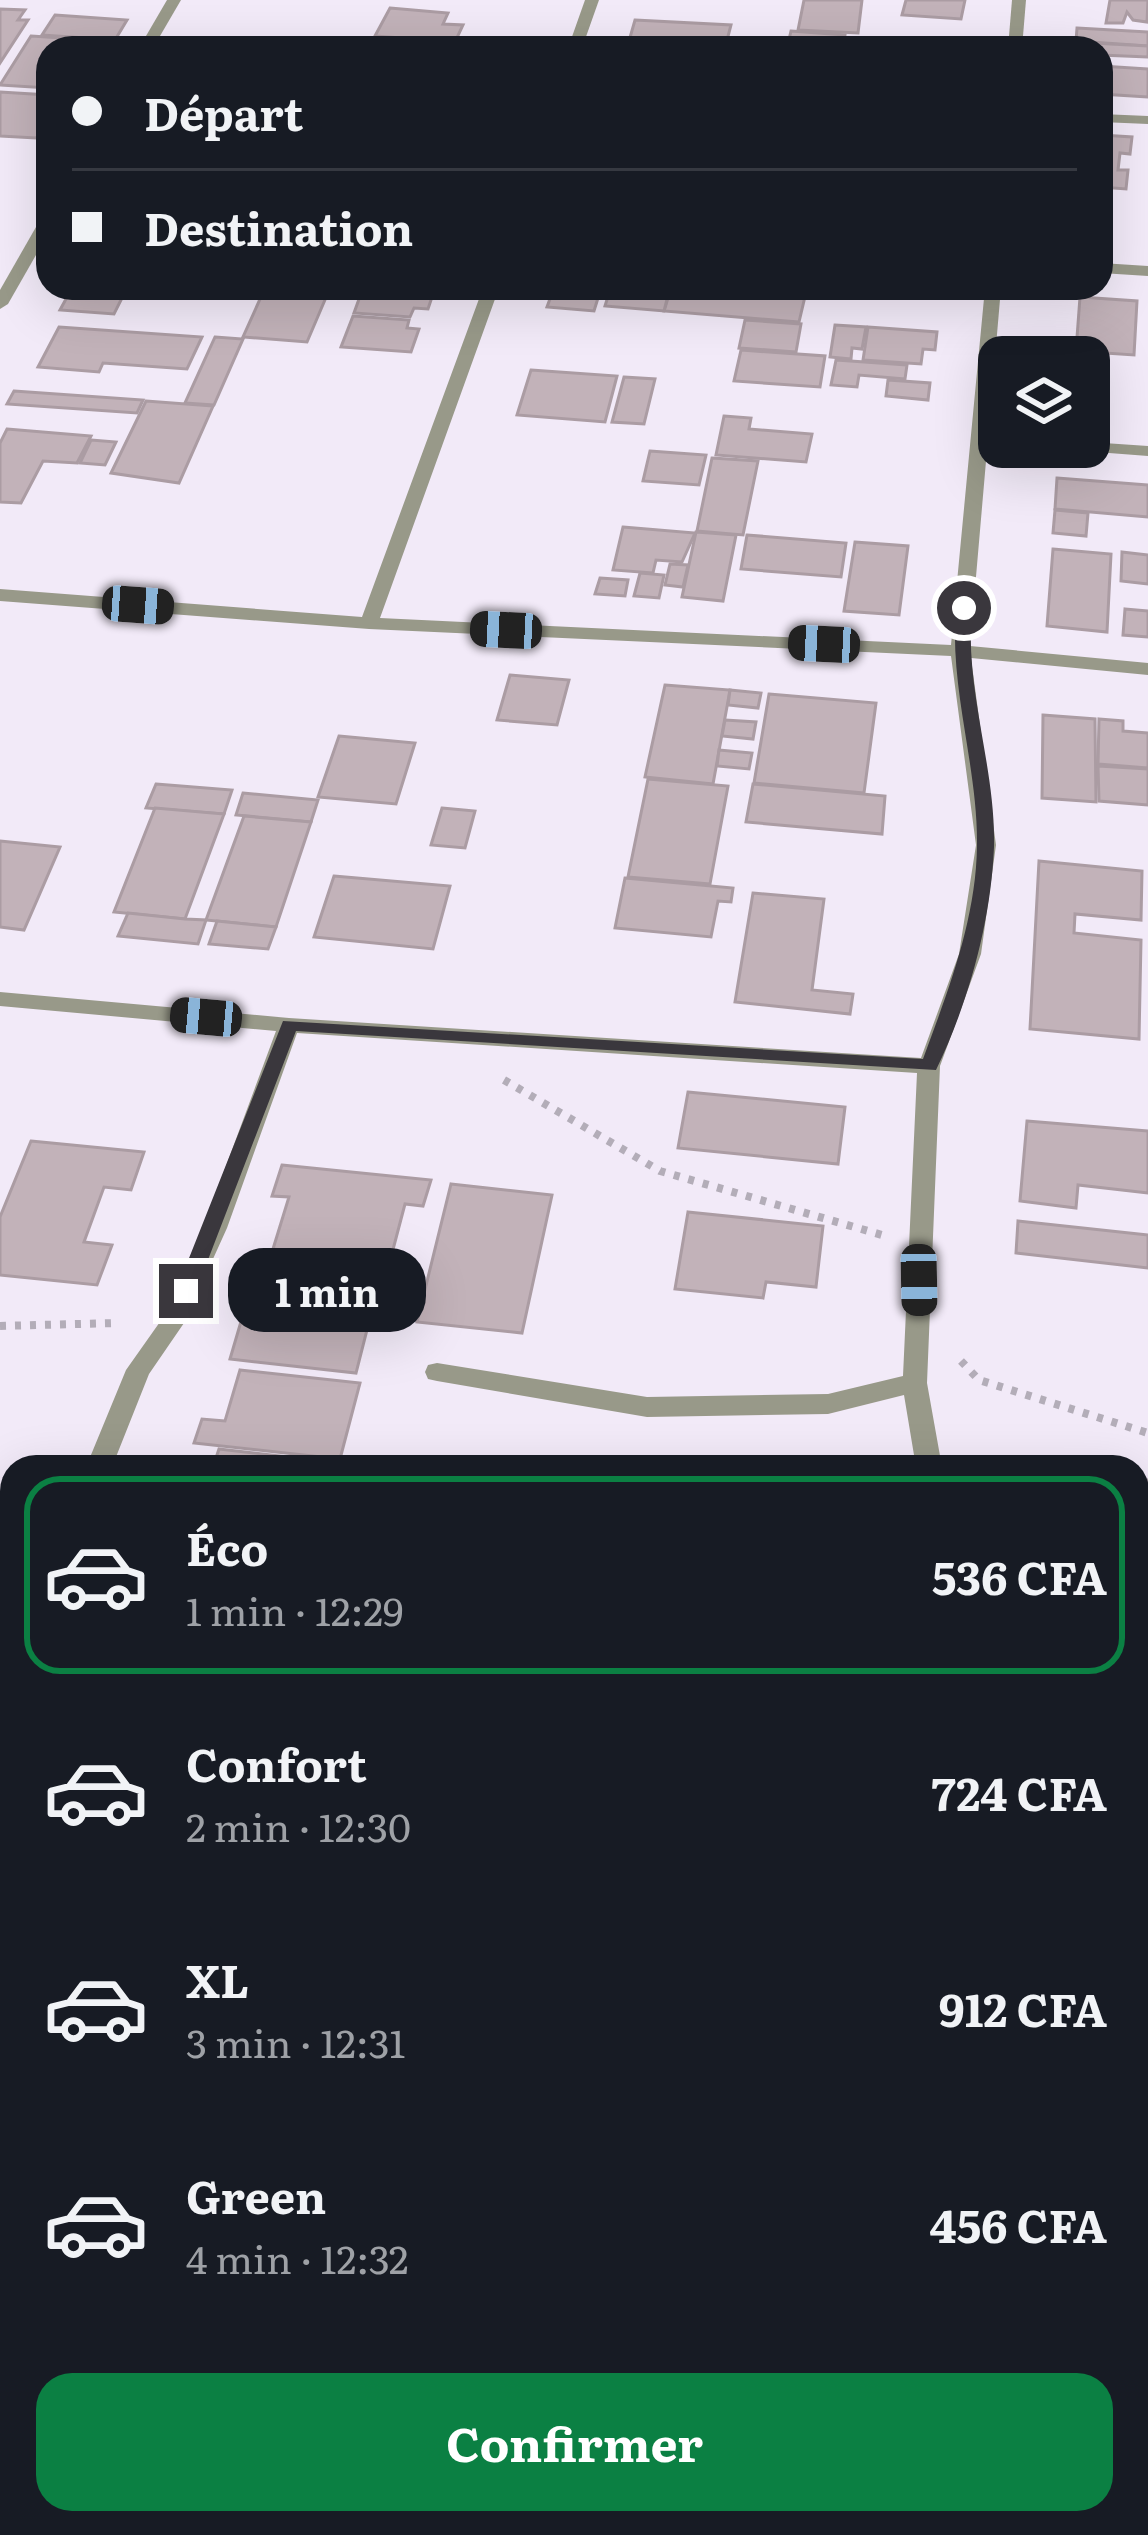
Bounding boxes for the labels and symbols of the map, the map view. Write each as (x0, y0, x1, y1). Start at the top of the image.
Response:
route start (937, 581, 991, 635)
car (101, 585, 175, 625)
car (469, 610, 543, 650)
car (787, 624, 861, 664)
car (169, 996, 243, 1038)
car (900, 1244, 938, 1316)
callout: 1 min (228, 1249, 426, 1333)
route end (159, 1264, 213, 1318)

